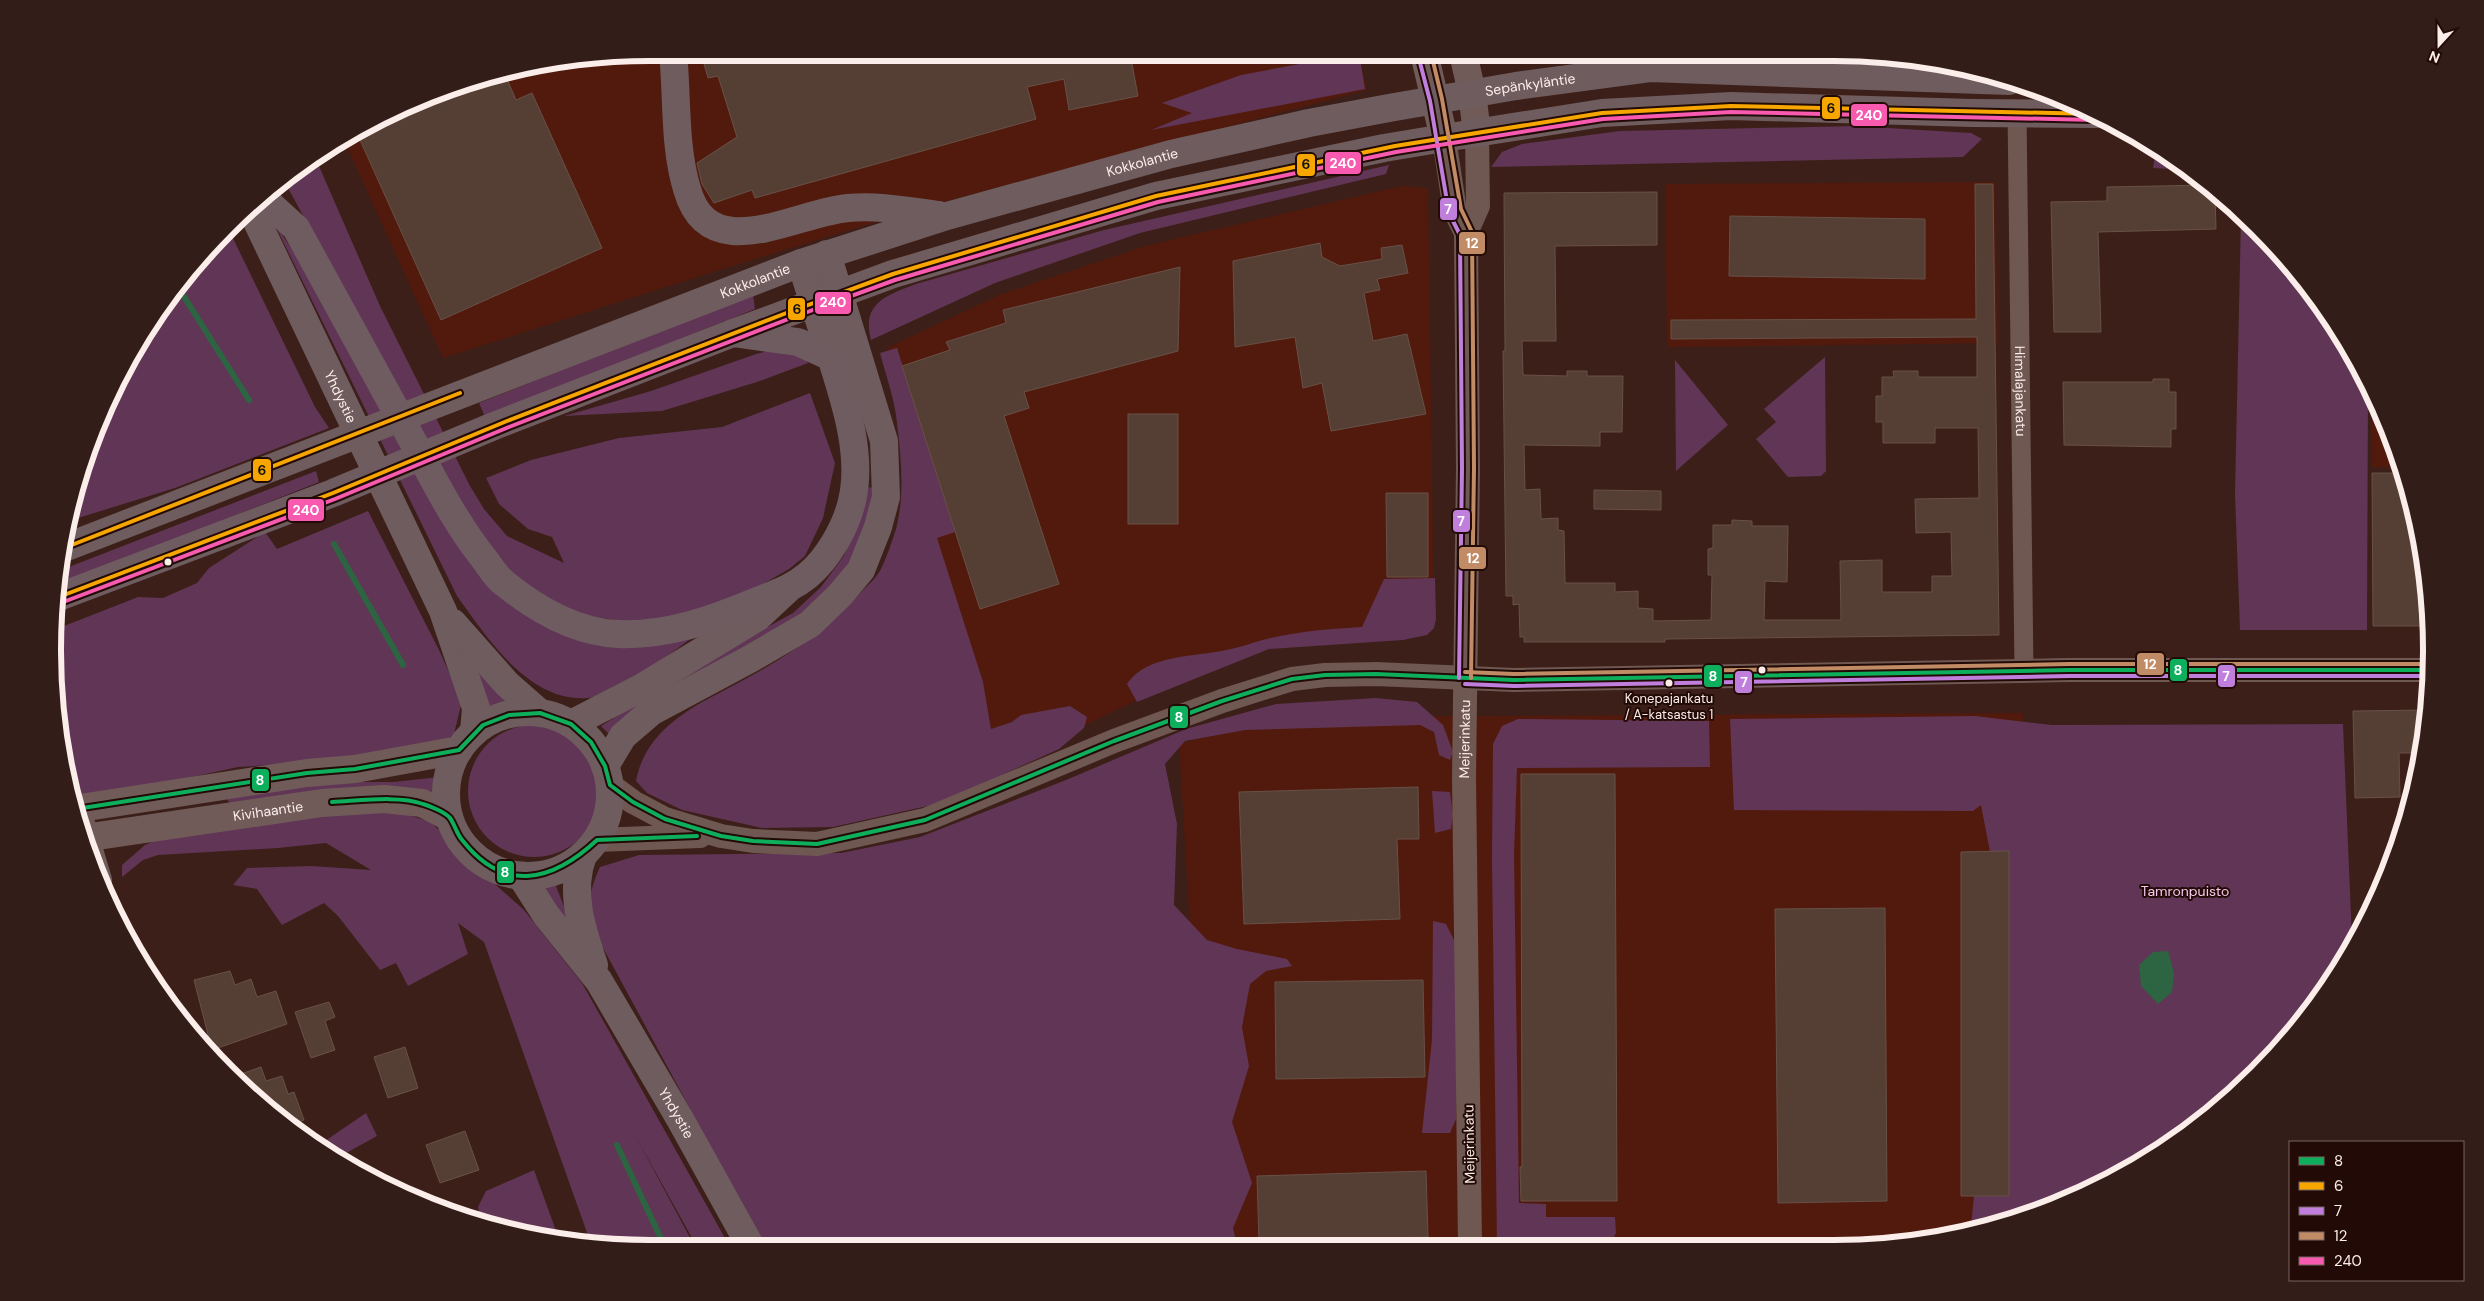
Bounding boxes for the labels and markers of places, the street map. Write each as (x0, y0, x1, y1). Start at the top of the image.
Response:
unlabelled marker (163, 557, 173, 567)
unlabelled marker (1757, 665, 1767, 675)
marker: Konepajankatu / A-katsastus 1 (1664, 678, 1674, 688)
place label: Konepajankatu / A-katsastus 1 (1625, 690, 1713, 723)

